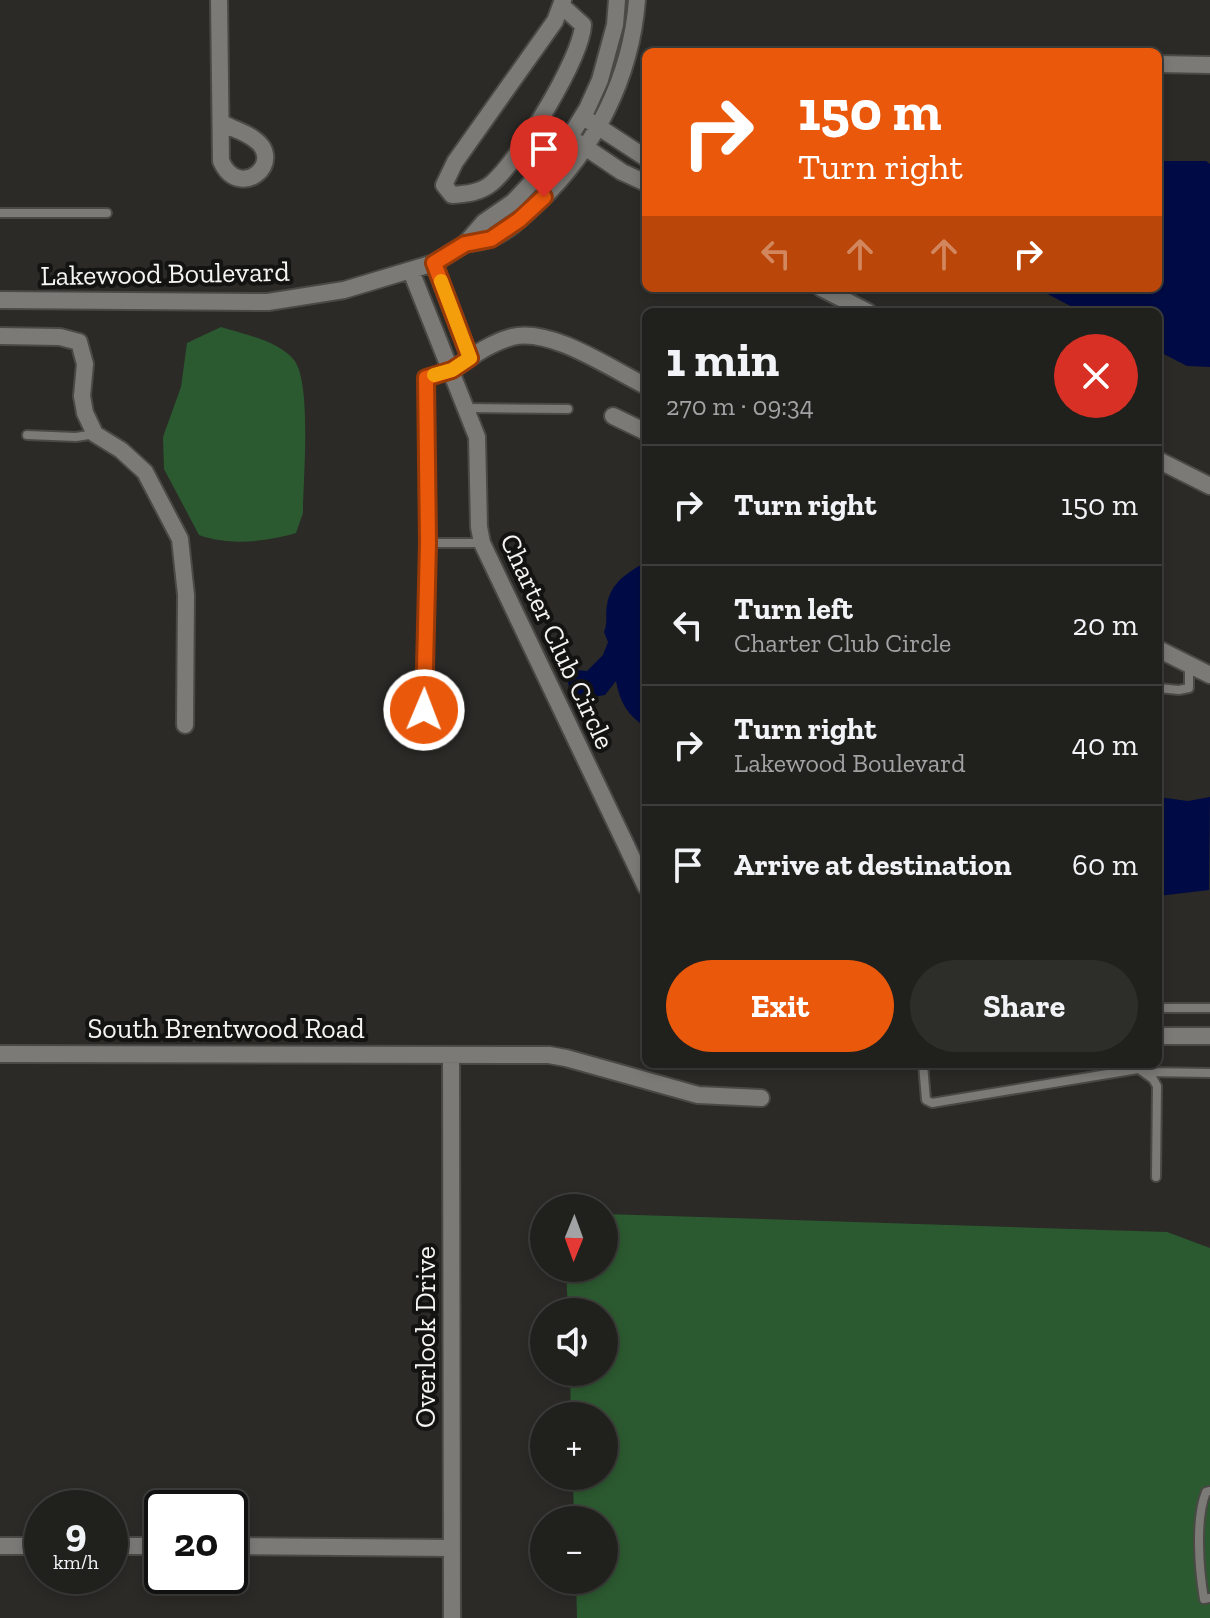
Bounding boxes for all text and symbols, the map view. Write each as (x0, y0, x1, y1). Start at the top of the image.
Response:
text: 150 m (798, 77, 942, 144)
icon: right (666, 80, 770, 184)
pin (510, 115, 578, 197)
icon: arrive (522, 127, 566, 171)
text: Turn right (798, 145, 963, 188)
icon: left (754, 232, 798, 276)
icon: ahead (838, 232, 882, 276)
icon: ahead (922, 232, 966, 276)
icon: right (1006, 232, 1050, 276)
street label: Lakewood Boulevard (40, 255, 290, 292)
text: 1 min (666, 331, 779, 388)
button: close (1054, 334, 1138, 418)
text: 270 m · 09:34 (666, 390, 814, 422)
icon: right (666, 483, 710, 527)
text: Turn right (734, 487, 876, 523)
text: 150 m (1061, 487, 1138, 523)
street label: Charter Club Circle (493, 528, 622, 754)
text: Turn left (734, 591, 853, 627)
icon: left (666, 603, 710, 647)
text: 20 m (1073, 607, 1138, 643)
text: Charter Club Circle (734, 627, 951, 659)
position arrow (382, 668, 466, 752)
text: Turn right (734, 711, 876, 747)
icon: right (666, 723, 710, 767)
text: 40 m (1072, 727, 1138, 763)
text: Lakewood Boulevard (734, 747, 966, 779)
icon: arrive (666, 843, 710, 887)
text: Arrive at destination (734, 847, 1011, 883)
text: 60 m (1072, 847, 1138, 883)
button: Exit (666, 960, 894, 1052)
button: Share (910, 960, 1138, 1052)
street label: South Brentwood Road (87, 1012, 365, 1045)
north arrow (530, 1194, 618, 1282)
map controls (530, 1194, 618, 1594)
street label: Overlook Drive (409, 1246, 442, 1428)
button: sound (530, 1298, 618, 1386)
button: + (530, 1402, 618, 1490)
speed limit sign: 20 (144, 1490, 248, 1594)
button: − (530, 1506, 618, 1594)
text: 9 (65, 1508, 87, 1556)
text: km/h (53, 1550, 99, 1574)

